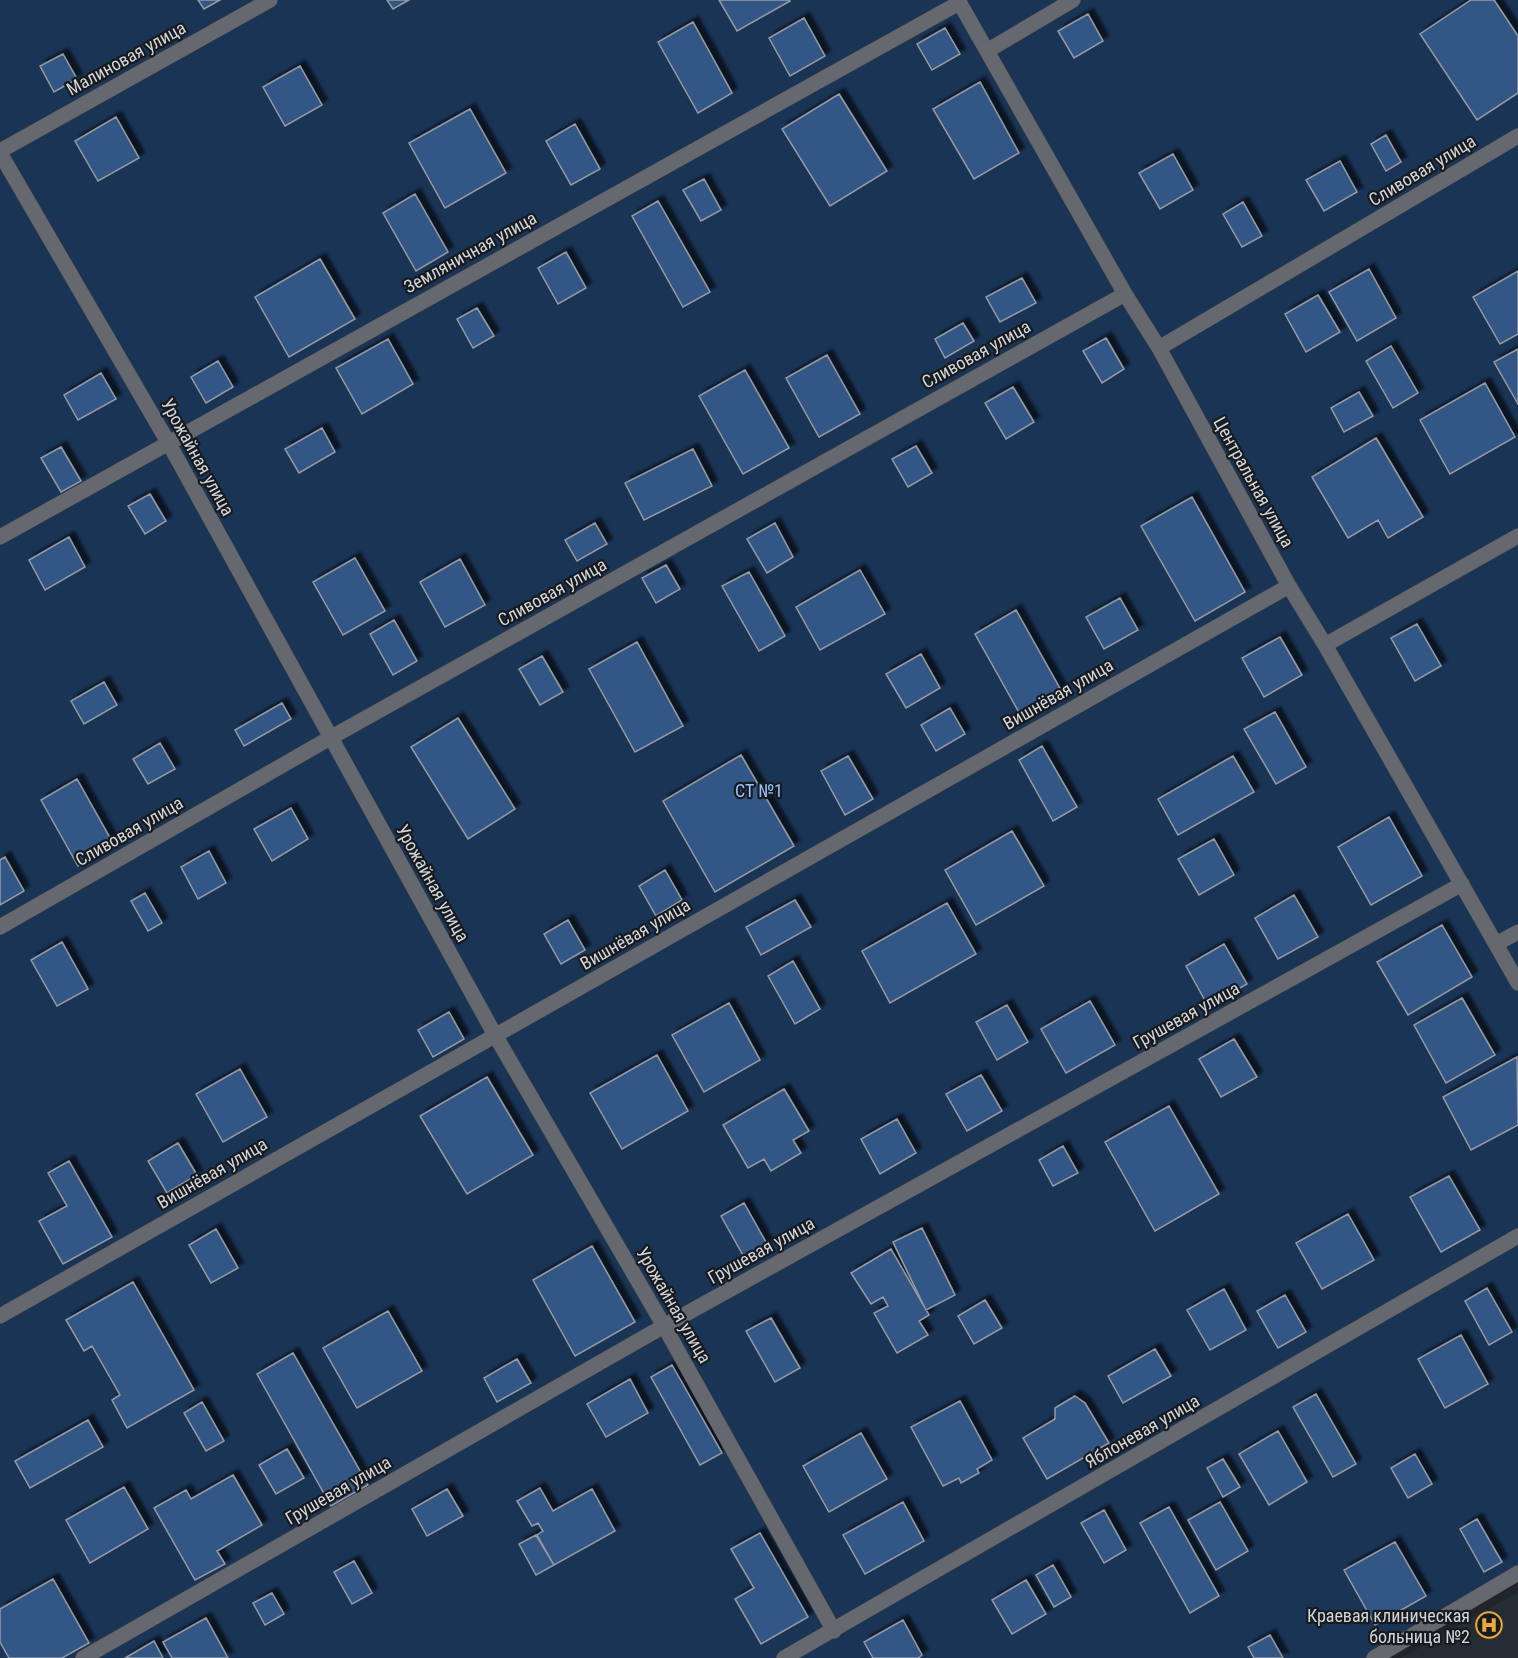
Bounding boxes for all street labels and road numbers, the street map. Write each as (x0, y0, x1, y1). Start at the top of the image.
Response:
street label: Малиновая улица (63, 17, 189, 99)
street label: Сливовая улица (1365, 130, 1479, 210)
street label: Земляничная улица (400, 207, 540, 297)
street label: Сливовая улица (918, 316, 1034, 392)
street label: Урожайная улица (157, 395, 239, 519)
street label: Центральная улица (1209, 413, 1299, 551)
street label: Сливовая улица (494, 554, 610, 630)
street label: Вишнёвая улица (999, 654, 1117, 734)
street label: Сливовая улица (71, 792, 187, 870)
street label: Урожайная улица (392, 821, 474, 945)
street label: Вишнёвая улица (576, 894, 694, 974)
street label: Грушевая улица (1129, 977, 1243, 1053)
street label: Вишнёвая улица (153, 1133, 271, 1213)
street label: Грушевая улица (704, 1212, 818, 1288)
street label: Урожайная улица (632, 1243, 716, 1367)
street label: Яблоневая улица (1081, 1390, 1203, 1472)
street label: Грушевая улица (281, 1451, 395, 1529)

